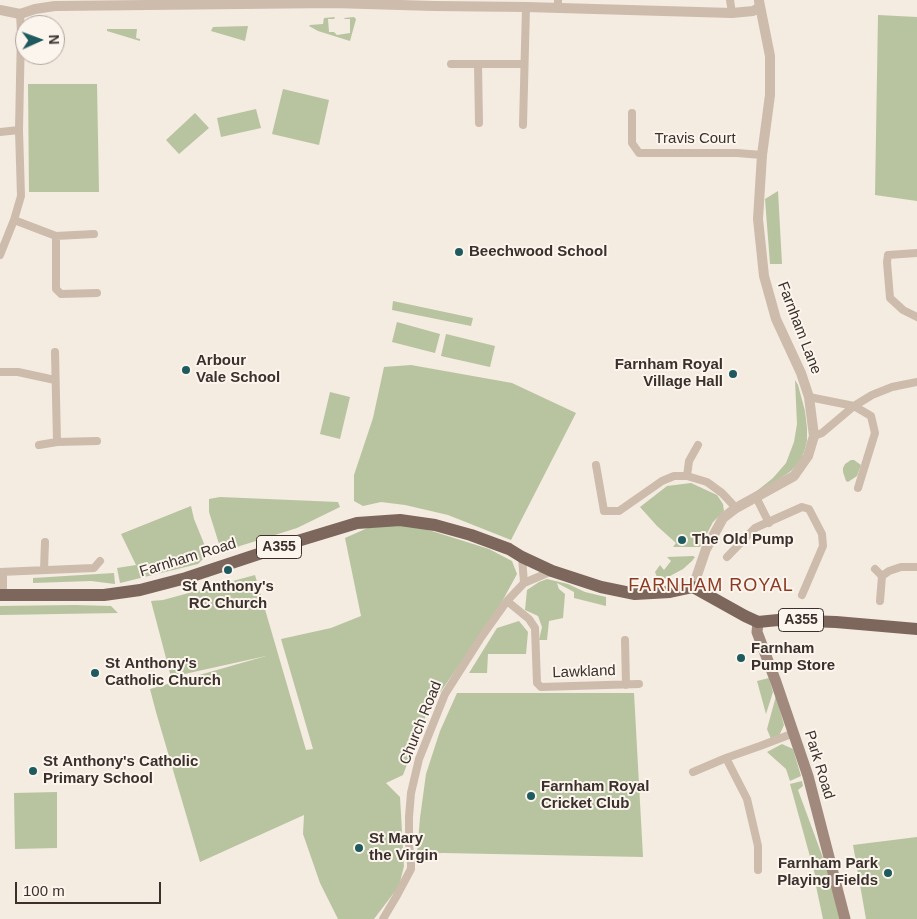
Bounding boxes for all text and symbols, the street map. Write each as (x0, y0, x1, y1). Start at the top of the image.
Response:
north arrow (15, 15, 65, 65)
text: N (46, 34, 62, 45)
street label: Travis Court (654, 130, 736, 148)
place label: Beechwood School (469, 243, 607, 261)
marker: Beechwood School (453, 246, 465, 258)
street label: Farnham Lane (773, 279, 825, 377)
place label: Arbour Vale School (196, 352, 280, 387)
place label: Farnham Royal Village Hall (615, 356, 723, 391)
marker: Arbour Vale School (180, 364, 192, 376)
marker: Farnham Royal Village Hall (727, 368, 739, 380)
place label: The Old Pump (692, 531, 794, 549)
marker: The Old Pump (676, 534, 688, 546)
street label: Farnham Road (138, 535, 238, 581)
road number: A355 (256, 536, 302, 558)
marker: St Anthony's RC Church (222, 564, 234, 576)
district label: FARNHAM ROYAL (627, 575, 795, 597)
place label: St Anthony's RC Church (182, 578, 274, 613)
road number: A355 (778, 608, 824, 632)
place label: Farnham Pump Store (751, 640, 835, 675)
marker: Farnham Pump Store (735, 652, 747, 664)
place label: St Anthony's Catholic Church (105, 655, 221, 690)
street label: Lawkland (552, 662, 616, 682)
marker: St Anthony's Catholic Church (89, 667, 101, 679)
street label: Church Road (396, 679, 446, 767)
street label: Park Road (800, 728, 838, 802)
place label: St Anthony's Catholic Primary School (43, 753, 198, 788)
marker: St Anthony's Catholic Primary School (27, 765, 39, 777)
place label: Farnham Royal Cricket Club (541, 778, 649, 813)
marker: Farnham Royal Cricket Club (525, 790, 537, 802)
place label: St Mary the Virgin (369, 830, 438, 865)
marker: St Mary the Virgin (353, 842, 365, 854)
place label: Farnham Park Playing Fields (777, 855, 878, 890)
marker: Farnham Park Playing Fields (882, 867, 894, 879)
scale bar (18, 872, 164, 904)
text: 100 m (23, 882, 65, 899)

